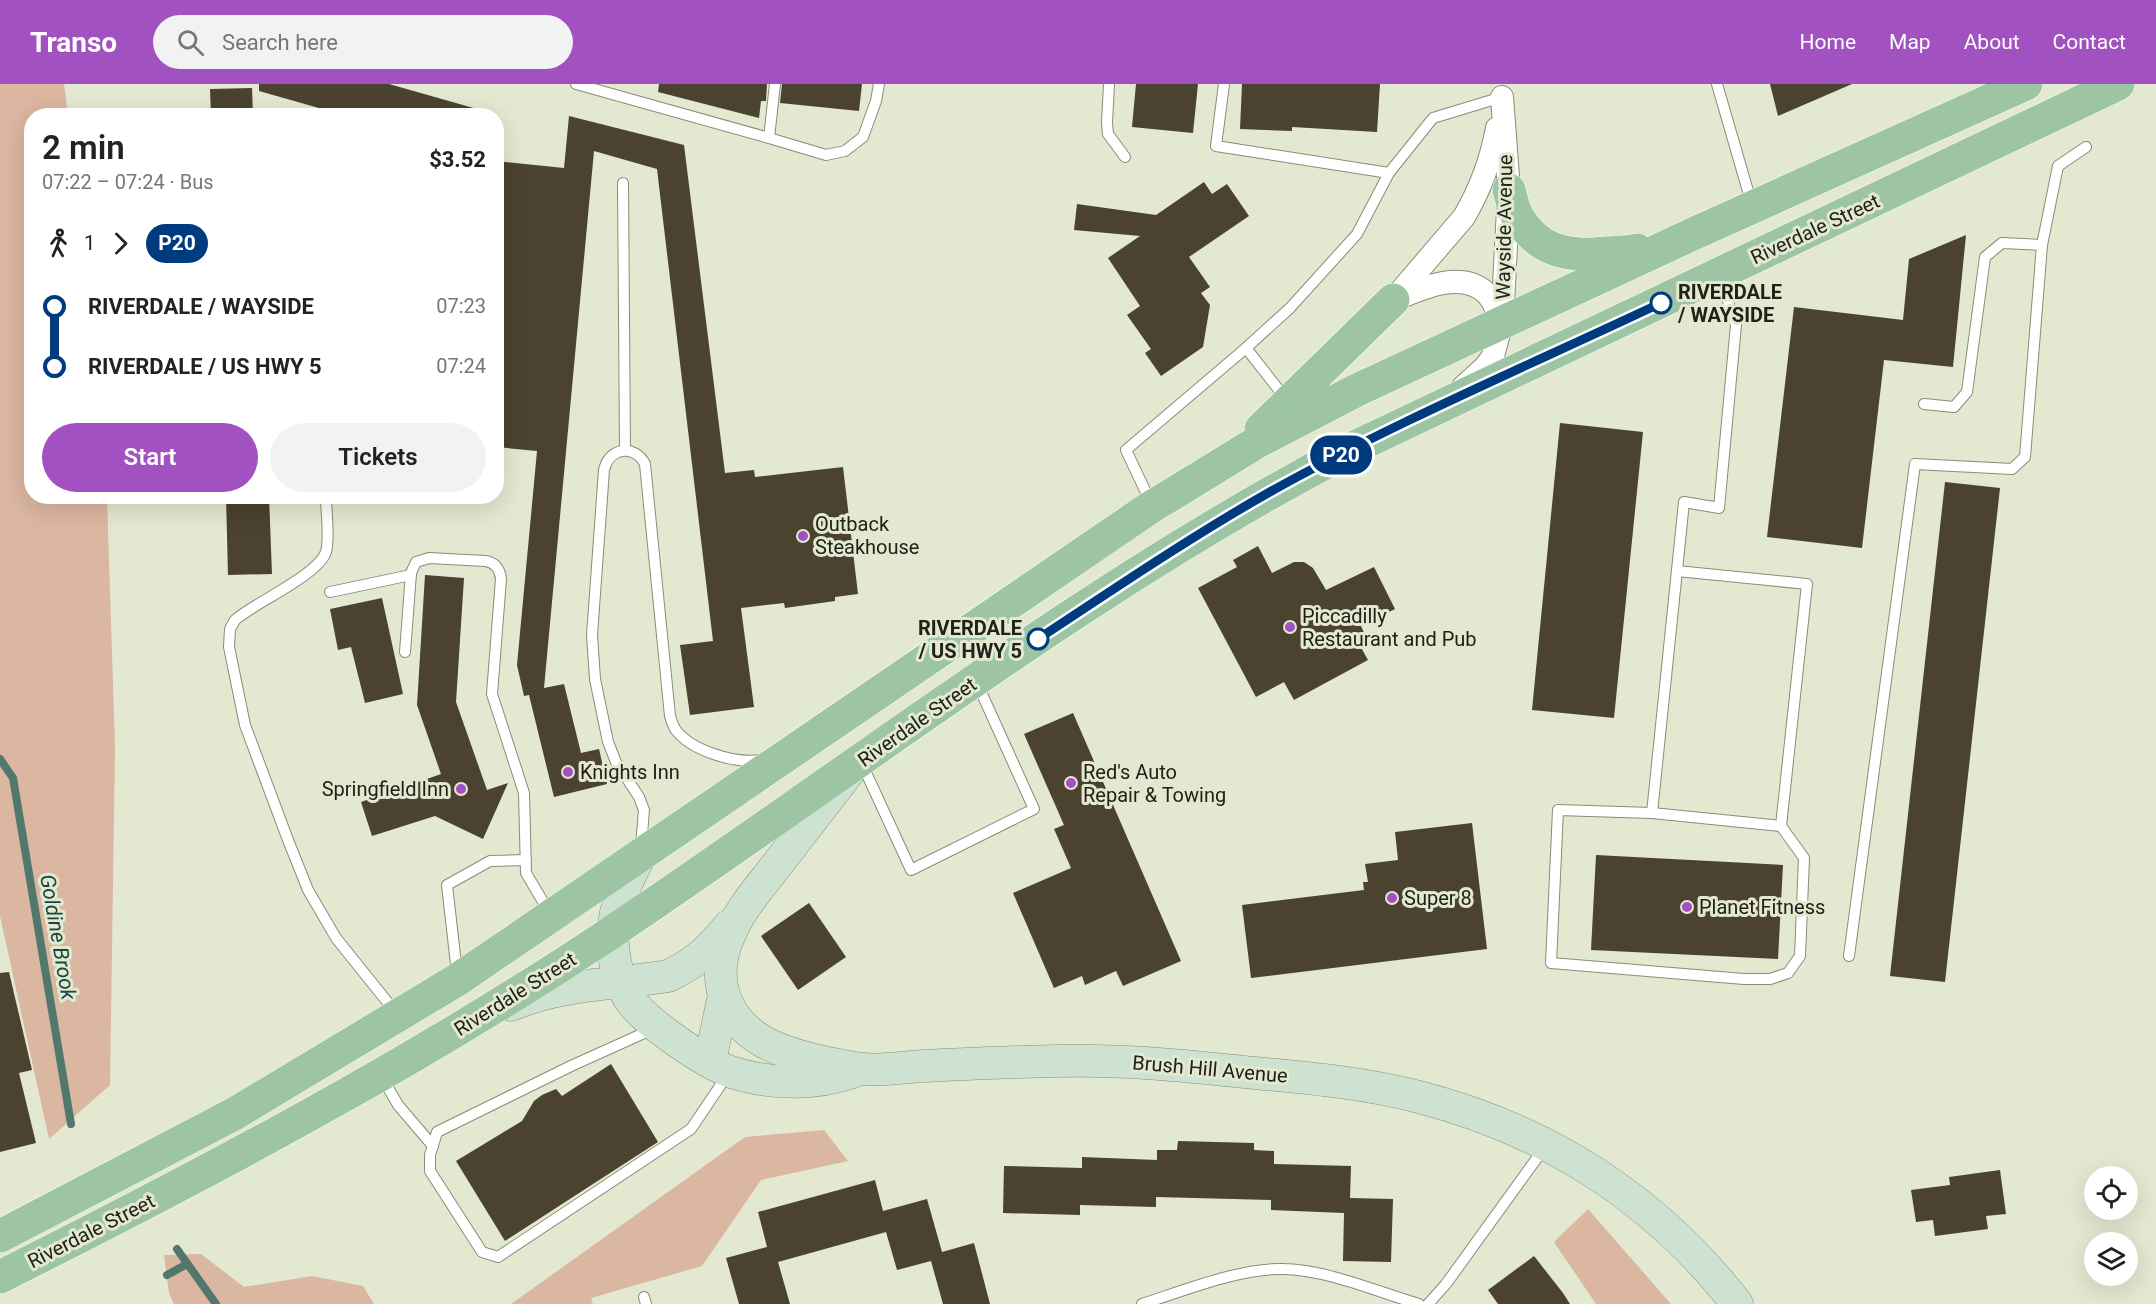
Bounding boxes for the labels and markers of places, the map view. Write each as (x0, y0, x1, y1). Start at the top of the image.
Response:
place label: RIVERDALE / WAYSIDE (1677, 280, 1782, 327)
marker: RIVERDALE / WAYSIDE (1650, 292, 1672, 314)
place label: Outback Steakhouse (815, 512, 919, 559)
marker: Outback Steakhouse (796, 529, 810, 543)
place label: Piccadilly Restaurant and Pub (1302, 604, 1477, 651)
place label: RIVERDALE / US HWY 5 (918, 616, 1022, 663)
marker: Piccadilly Restaurant and Pub (1283, 620, 1297, 634)
marker: RIVERDALE / US HWY 5 (1027, 628, 1049, 650)
place label: Knights Inn (580, 760, 680, 784)
place label: Red's Auto Repair & Towing (1083, 760, 1226, 807)
marker: Knights Inn (561, 765, 575, 779)
marker: Red's Auto Repair & Towing (1064, 776, 1078, 790)
place label: Springfield Inn (322, 777, 449, 801)
marker: Springfield Inn (454, 782, 468, 796)
place label: Super 8 (1404, 886, 1472, 910)
marker: Super 8 (1385, 891, 1399, 905)
place label: Planet Fitness (1699, 895, 1825, 919)
marker: Planet Fitness (1680, 900, 1694, 914)

